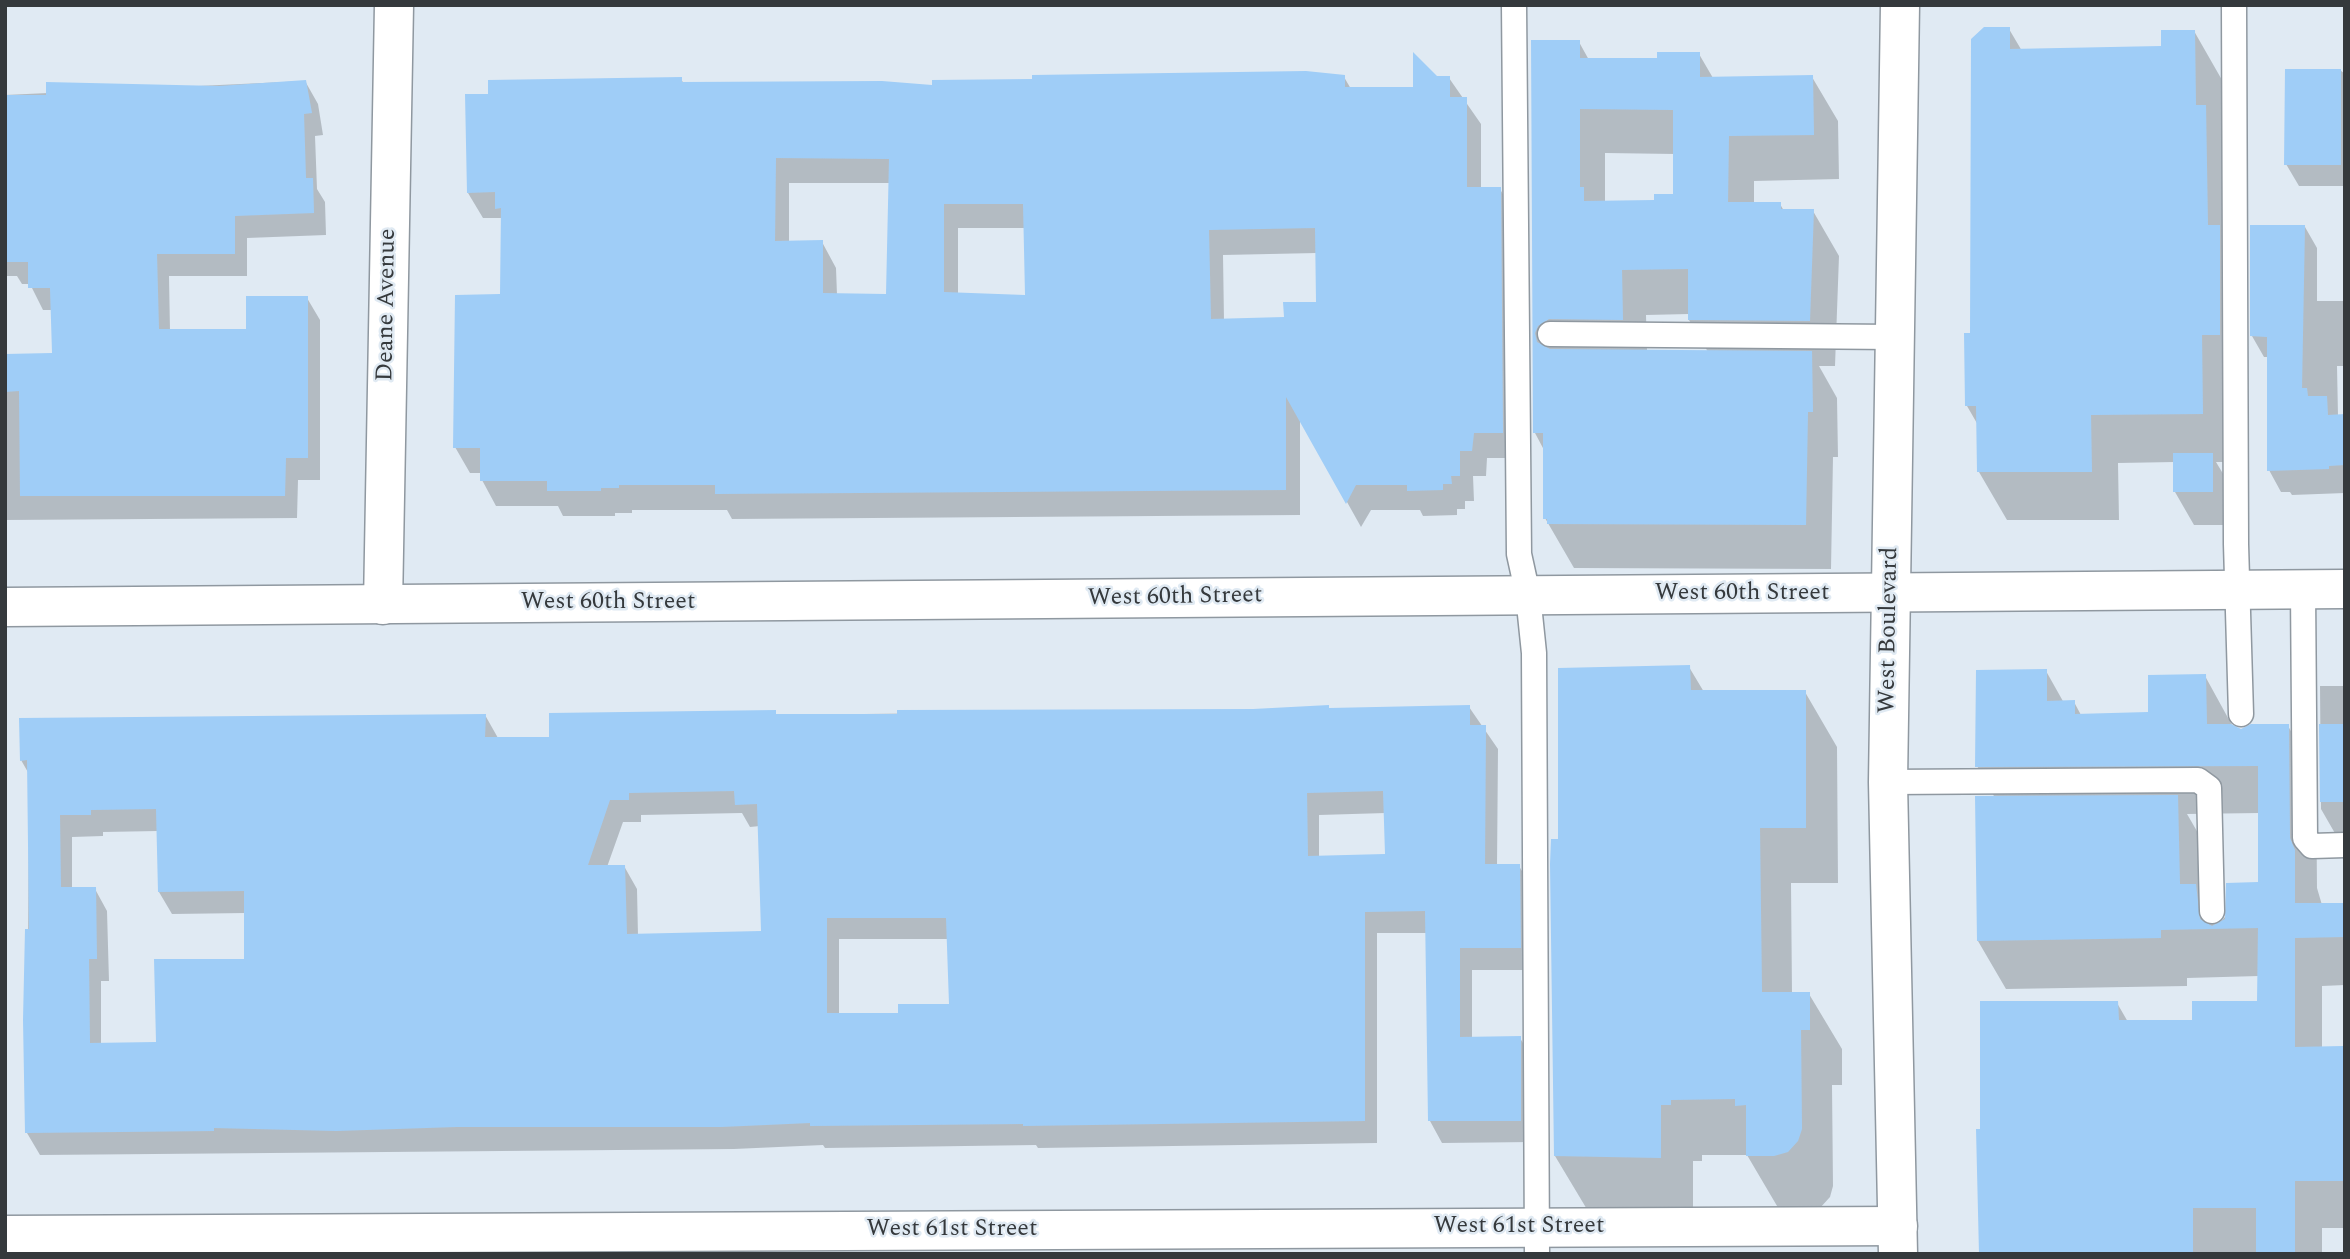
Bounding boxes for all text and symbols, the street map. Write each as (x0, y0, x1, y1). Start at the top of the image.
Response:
street label: Deane Avenue (372, 228, 404, 382)
street label: West Boulevard (1874, 546, 1906, 714)
street label: West 60th Street (1655, 580, 1829, 608)
street label: West 60th Street (1087, 582, 1263, 614)
street label: West 60th Street (521, 589, 695, 617)
street label: West 61st Street (1434, 1213, 1604, 1241)
street label: West 61st Street (867, 1216, 1037, 1244)

